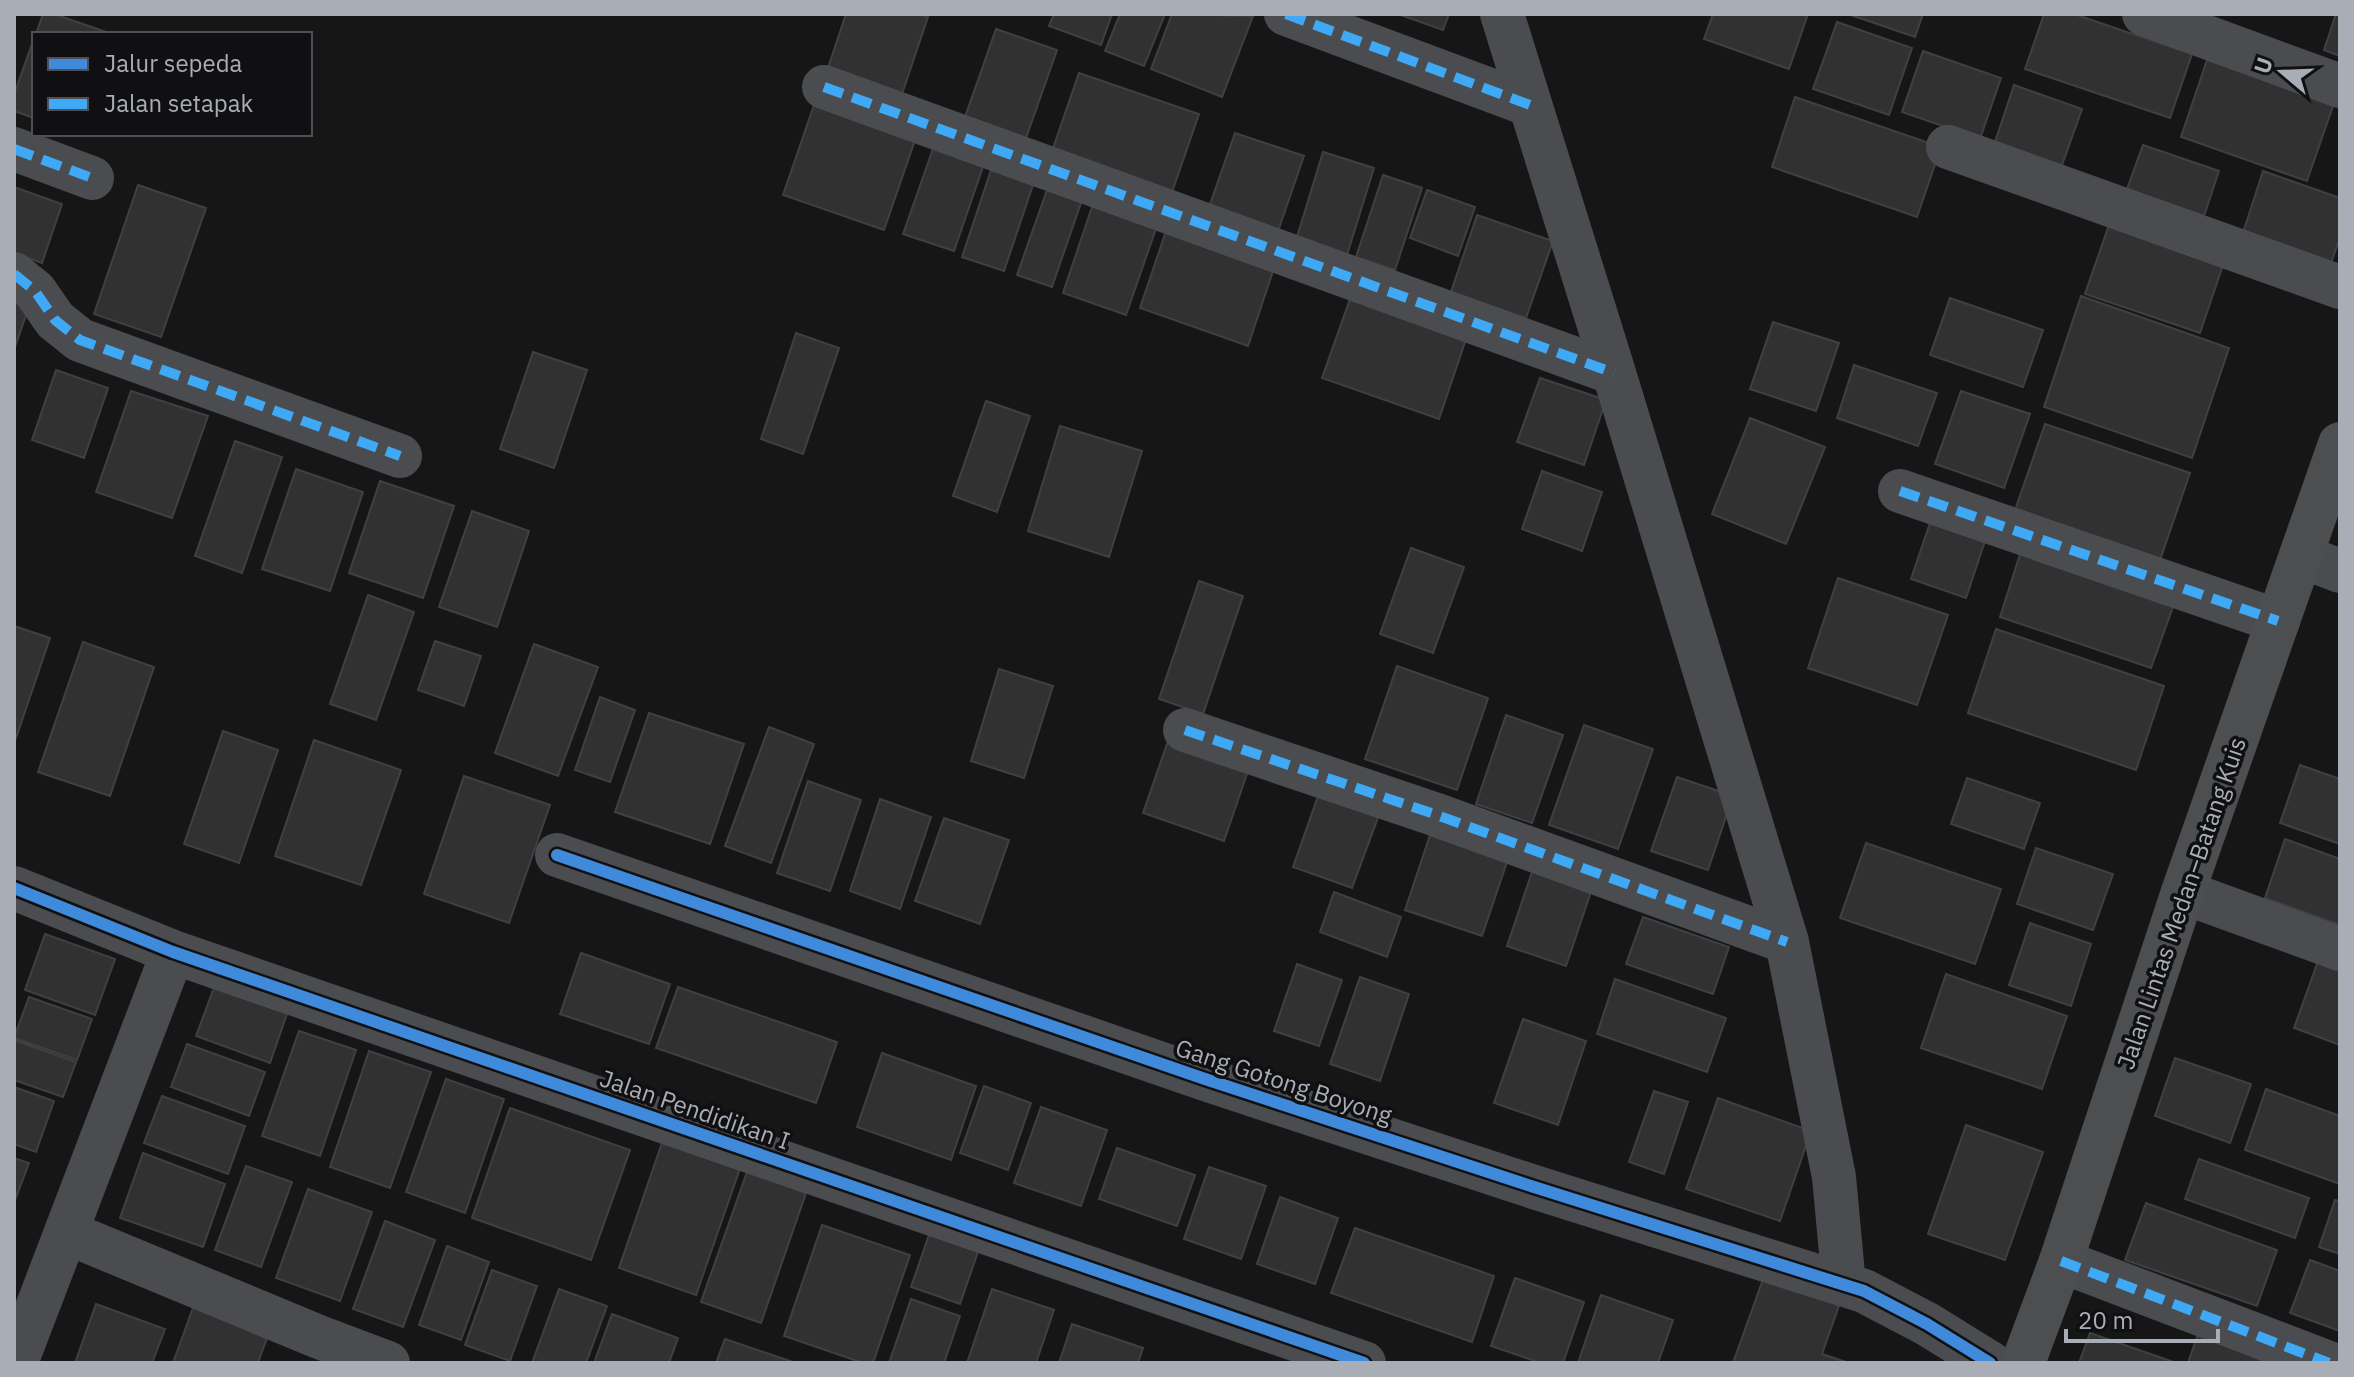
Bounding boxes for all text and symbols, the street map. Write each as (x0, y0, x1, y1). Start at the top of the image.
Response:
legend (32, 32, 312, 136)
north arrow (2242, 32, 2322, 112)
text: Jalur sepeda (104, 47, 243, 79)
text: U (2246, 53, 2279, 77)
text: Jalan setapak (104, 87, 254, 119)
street label: Jalan Lintas Medan–Batang Kuis (2109, 733, 2253, 1073)
street label: Gang Gotong Boyong (1172, 1031, 1397, 1131)
street label: Jalan Pendidikan I (596, 1062, 794, 1156)
scale bar (2066, 1293, 2218, 1343)
text: 20 m (2078, 1304, 2133, 1336)

